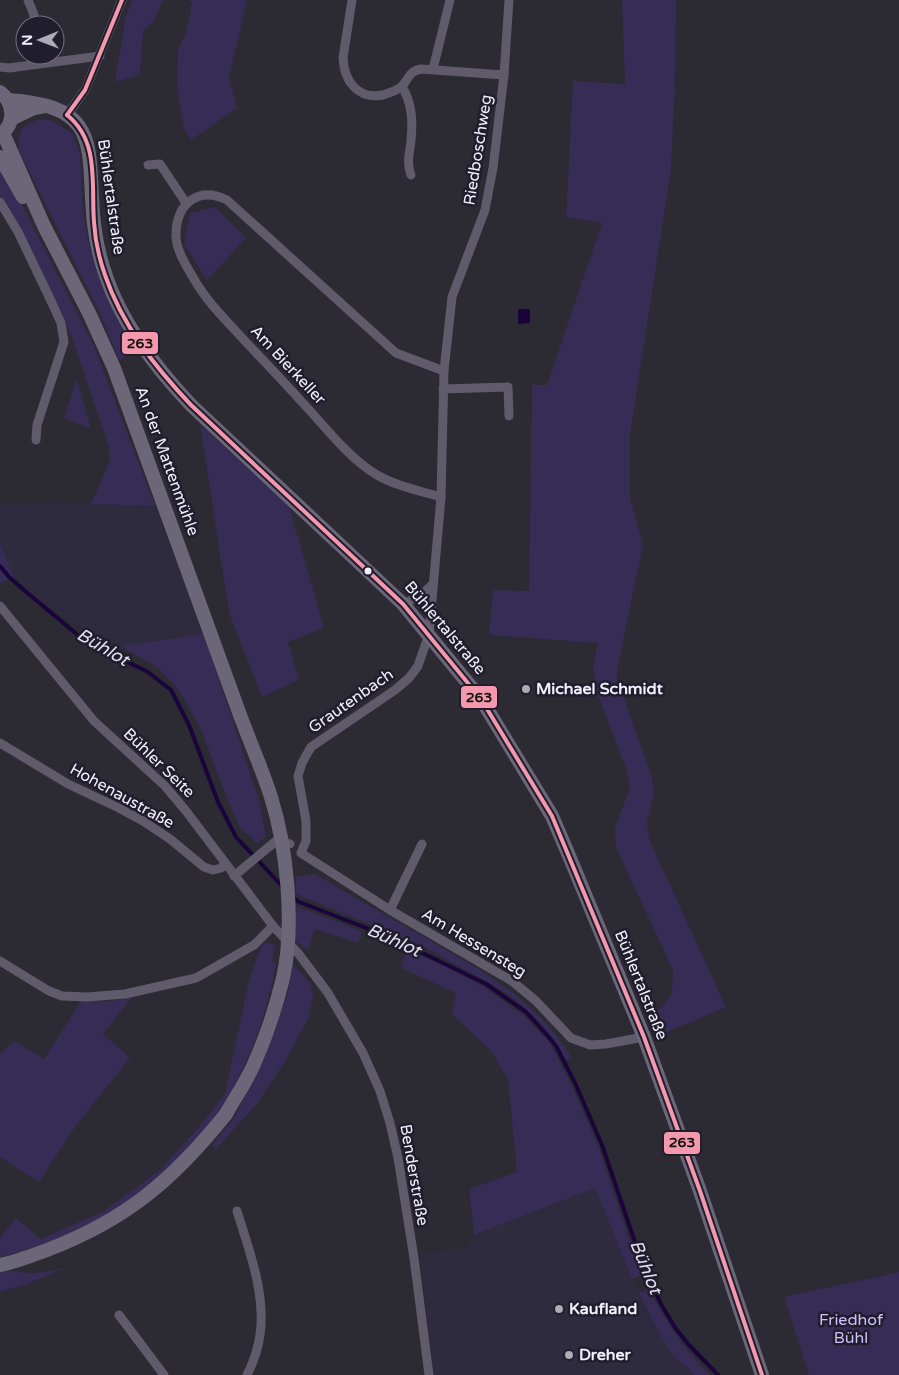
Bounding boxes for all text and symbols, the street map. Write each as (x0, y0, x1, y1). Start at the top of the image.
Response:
north arrow (15, 15, 65, 65)
text: N (19, 34, 36, 46)
street label: Riedboschweg (459, 93, 497, 207)
street label: Bühlertalstraße (93, 138, 129, 256)
street label: Am Bierkeller (246, 321, 331, 410)
line badge: 263 (121, 331, 159, 355)
text: 263 (127, 335, 153, 352)
street label: An der Mattenmühle (131, 384, 203, 538)
unlabelled marker (363, 566, 373, 576)
street label: Bühlertalstraße (400, 577, 490, 679)
water label: Bühlot (73, 623, 135, 672)
street label: Grautenbach (305, 664, 397, 738)
place label: Michael Schmidt (536, 679, 664, 699)
marker: Michael Schmidt (520, 683, 532, 695)
line badge: 263 (460, 685, 498, 709)
text: 263 (466, 689, 492, 706)
street label: Bühler Seite (119, 724, 199, 802)
street label: Hohenaustraße (66, 759, 178, 833)
street label: Am Hessensteg (418, 904, 530, 982)
water label: Bühlot (364, 918, 426, 962)
street label: Bühlertalstraße (610, 927, 672, 1043)
street label: Benderstraße (395, 1123, 433, 1227)
line badge: 263 (663, 1131, 701, 1155)
text: 263 (669, 1134, 695, 1151)
water label: Bühlot (625, 1237, 668, 1299)
place label: Kaufland (569, 1299, 637, 1319)
marker: Kaufland (553, 1303, 565, 1315)
park label: Friedhof Bühl (819, 1310, 884, 1348)
place label: Dreher (579, 1345, 632, 1365)
marker: Dreher (563, 1349, 575, 1361)

